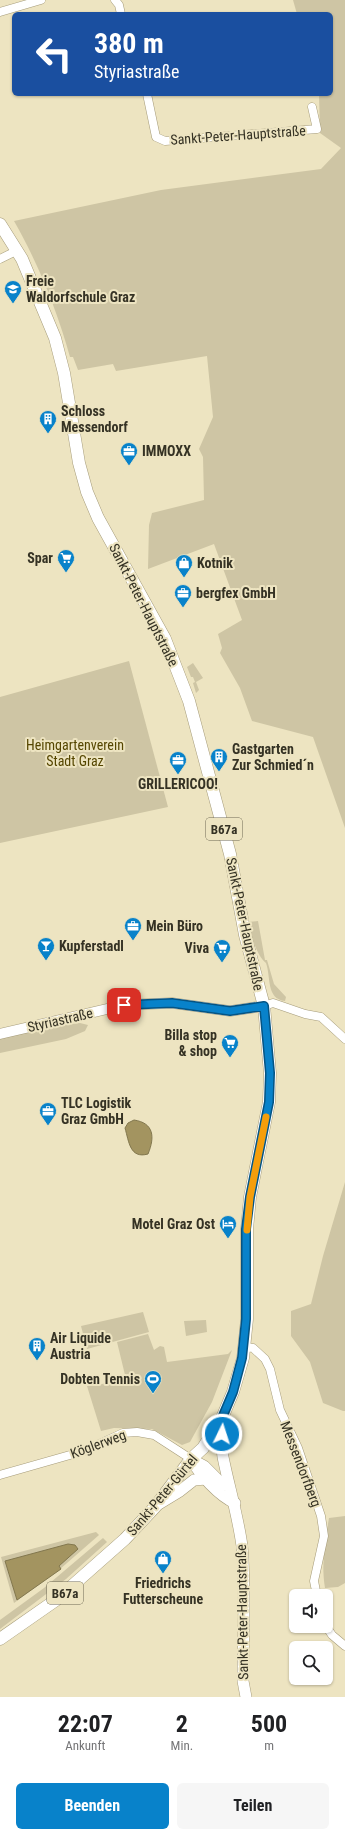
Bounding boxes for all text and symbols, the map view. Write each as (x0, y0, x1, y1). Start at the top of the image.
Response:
text: 380 m (94, 27, 164, 60)
icon: left (28, 28, 80, 80)
text: Styriastraße (94, 61, 180, 82)
street label: Sankt-Peter-Hauptstraße (170, 122, 307, 148)
place label: Freie Waldorfschule Graz (26, 273, 135, 305)
school or university icon: Freie Waldorfschule Graz (3, 279, 23, 304)
place label: Schloss Messendorf (61, 403, 128, 435)
building icon: Schloss Messendorf (38, 409, 58, 434)
office icon: IMMOXX (119, 441, 139, 466)
place label: IMMOXX (142, 443, 191, 459)
street label: Sankt-Peter-Hauptstraße (106, 541, 182, 669)
supermarket icon: Spar (56, 548, 76, 573)
place label: Spar (27, 550, 53, 566)
shop icon: Kotnik (174, 553, 194, 578)
place label: Kotnik (197, 555, 233, 571)
office icon: bergfex GmbH (173, 583, 193, 608)
place label: bergfex GmbH (196, 585, 276, 601)
park label: Heimgartenverein Stadt Graz (26, 737, 124, 769)
place label: Gastgarten Zur Schmied´n (232, 741, 314, 773)
building icon: Gastgarten Zur Schmied´n (209, 747, 229, 772)
office icon: GRILLERICOO! (168, 750, 188, 775)
place label: GRILLERICOO! (138, 776, 218, 792)
road number: B67a (206, 818, 242, 840)
street label: Sankt-Peter-Hauptstraße (223, 856, 267, 992)
office icon: Mein Büro (123, 916, 143, 941)
place label: Mein Büro (146, 918, 203, 934)
bar icon: Kupferstadl (36, 936, 56, 961)
place label: Kupferstadl (59, 938, 124, 954)
supermarket icon: Viva (212, 938, 232, 963)
place label: Viva (185, 940, 209, 956)
pin (107, 988, 141, 1022)
icon: arrive (113, 994, 135, 1016)
street label: Styriastraße (26, 1005, 95, 1035)
place label: Billa stop & shop (164, 1027, 217, 1059)
supermarket icon: Billa stop & shop (220, 1033, 240, 1058)
place label: TLC Logistik Graz GmbH (61, 1095, 131, 1127)
office icon: TLC Logistik Graz GmbH (38, 1101, 58, 1126)
hotel icon: Motel Graz Ost (218, 1214, 238, 1239)
place label: Motel Graz Ost (132, 1216, 215, 1232)
place label: Air Liquide Austria (50, 1330, 111, 1362)
building icon: Air Liquide Austria (27, 1336, 47, 1361)
sports icon: Dobten Tennis (143, 1369, 163, 1394)
place label: Dobten Tennis (60, 1371, 140, 1387)
position arrow (201, 1413, 243, 1455)
street label: Messendorfberg (277, 1419, 325, 1509)
street label: Köglerweg (68, 1427, 128, 1461)
street label: Sankt-Peter-Gürtel (123, 1451, 201, 1539)
street label: Sankt-Peter-Hauptstraße (233, 1544, 251, 1680)
shop icon: Friedrichs Futterscheune (153, 1549, 173, 1574)
place label: Friedrichs Futterscheune (123, 1575, 203, 1607)
road number: B67a (47, 1582, 83, 1604)
map controls (289, 1589, 333, 1685)
button: sound (289, 1589, 333, 1633)
button: search (289, 1641, 333, 1685)
text: 22:07 (58, 1710, 113, 1738)
text: 2 (176, 1710, 188, 1738)
text: 500 (251, 1710, 287, 1738)
text: Ankunft (65, 1738, 105, 1753)
text: Min. (171, 1738, 193, 1753)
text: m (264, 1738, 274, 1753)
button: Beenden (16, 1783, 169, 1829)
button: Teilen (177, 1783, 329, 1829)

